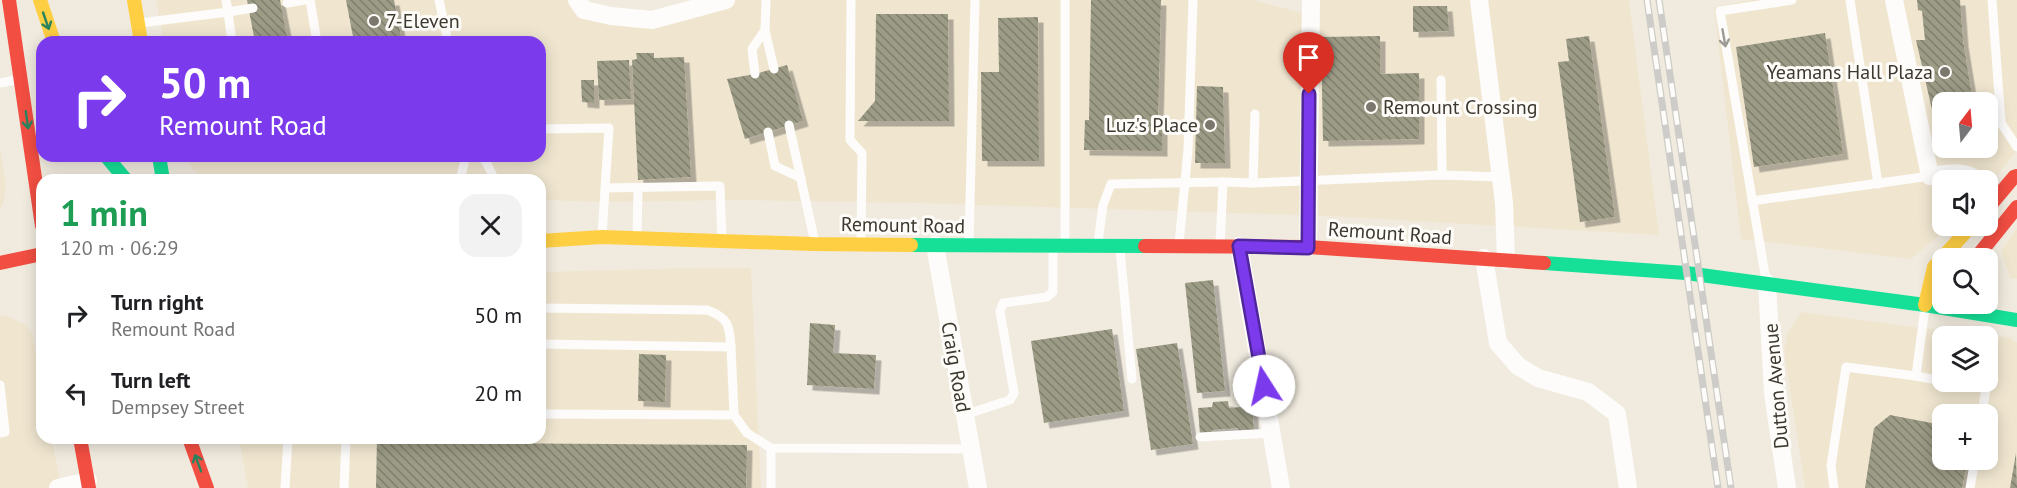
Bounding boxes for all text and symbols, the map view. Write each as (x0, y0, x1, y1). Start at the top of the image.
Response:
place label: 7-Eleven (386, 8, 460, 34)
one-way arrow (42, 11, 53, 30)
marker: 7-Eleven (367, 14, 381, 28)
one-way arrow (1719, 28, 1730, 48)
pin (1283, 32, 1334, 94)
icon: arrive (1292, 41, 1325, 74)
text: 50 m (159, 55, 251, 110)
place label: Yeamans Hall Plaza (1766, 59, 1933, 85)
icon: right (60, 60, 138, 138)
marker: Yeamans Hall Plaza (1938, 65, 1952, 79)
north arrow (1932, 92, 1998, 158)
map controls (1932, 92, 1998, 470)
place label: Remount Crossing (1383, 94, 1537, 120)
marker: Remount Crossing (1364, 100, 1378, 114)
text: Remount Road (159, 108, 327, 142)
one-way arrow (21, 110, 32, 130)
place label: Luz's Place (1106, 112, 1198, 138)
marker: Luz's Place (1203, 118, 1217, 132)
button: sound (1932, 170, 1998, 236)
text: 1 min (60, 189, 148, 236)
button: close (459, 194, 522, 257)
street label: Remount Road (841, 211, 965, 239)
street label: Remount Road (1327, 216, 1453, 250)
text: 120 m · 06:29 (60, 235, 178, 261)
button: search (1932, 248, 1998, 314)
text: Turn right (111, 288, 203, 316)
icon: right (60, 299, 93, 332)
text: 50 m (474, 301, 522, 329)
text: Remount Road (111, 316, 235, 342)
street label: Craig Road (935, 320, 977, 414)
street label: Dutton Avenue (1758, 322, 1794, 450)
button: layers (1932, 326, 1998, 392)
position arrow (1232, 354, 1296, 418)
text: Turn left (111, 366, 191, 394)
icon: left (60, 377, 93, 410)
text: 20 m (474, 379, 522, 407)
text: Dempsey Street (111, 394, 244, 420)
button: + (1932, 404, 1998, 470)
one-way arrow (192, 454, 203, 473)

